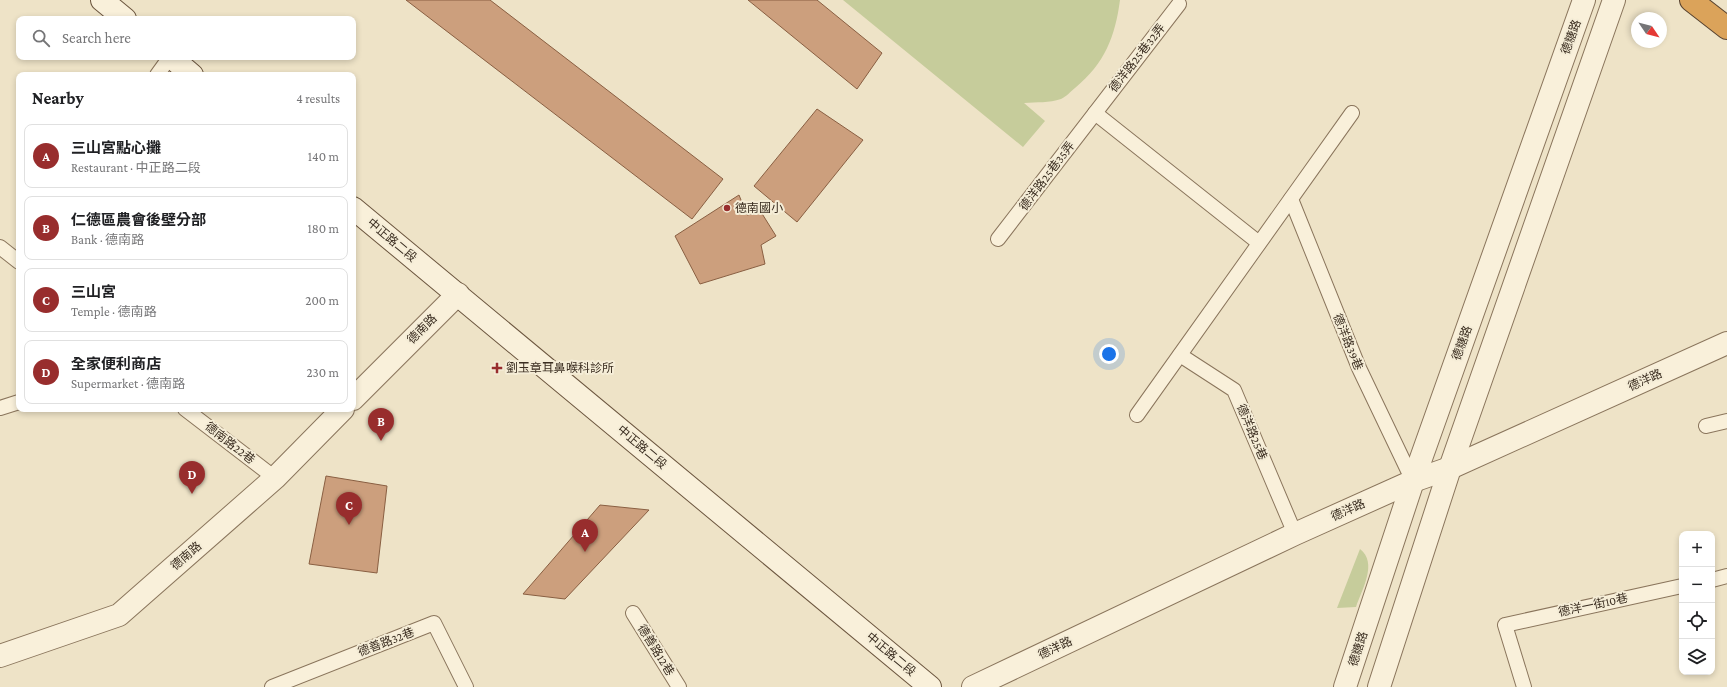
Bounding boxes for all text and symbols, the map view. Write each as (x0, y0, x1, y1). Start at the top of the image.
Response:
north arrow (1631, 12, 1667, 48)
search box (16, 16, 356, 60)
street label: 德糖路 (1558, 18, 1584, 56)
street label: 德洋路25巷32弄 (1106, 21, 1168, 95)
icon: search (30, 27, 52, 49)
text: Search here (62, 30, 131, 46)
text: Nearby (32, 89, 84, 108)
text: 4 results (296, 91, 340, 106)
street label: 德洋路25巷35弄 (1017, 139, 1077, 213)
text: 三山宮點心攤 (71, 140, 161, 156)
text: A (42, 149, 50, 164)
text: 140 m (308, 149, 339, 164)
text: Restaurant · 中正路二段 (71, 160, 201, 175)
place label: 德南國小 (735, 201, 783, 215)
marker: 德南國小 (722, 203, 732, 213)
text: 仁德區農會後壁分部 (71, 212, 206, 228)
street label: 中正路二段 (365, 215, 419, 265)
text: B (42, 221, 50, 236)
text: 180 m (307, 221, 339, 236)
text: Bank · 德南路 (71, 232, 144, 247)
text: 三山宮 (71, 284, 116, 300)
text: C (42, 293, 50, 308)
text: 200 m (305, 293, 339, 308)
text: Temple · 德南路 (71, 304, 157, 319)
street label: 德南路 (404, 311, 440, 347)
street label: 德洋路39巷 (1330, 312, 1366, 372)
street label: 德糖路 (1449, 324, 1475, 362)
your location (1099, 344, 1119, 364)
text: 全家便利商店 (71, 356, 161, 372)
place label: 劉玉章耳鼻喉科診所 (506, 361, 614, 375)
marker: 劉玉章耳鼻喉科診所 (491, 362, 503, 374)
text: D (42, 365, 50, 380)
text: 230 m (306, 365, 339, 380)
street label: 德洋路 (1626, 366, 1664, 394)
text: Supermarket · 德南路 (71, 376, 185, 391)
street label: 德洋路25巷 (1234, 402, 1270, 462)
pin: B (368, 408, 394, 441)
street label: 德南路22巷 (202, 419, 258, 467)
street label: 中正路二段 (615, 422, 669, 472)
pin: D (179, 461, 205, 494)
pin: C (336, 492, 362, 525)
street label: 德洋路 (1329, 496, 1367, 524)
pin: A (572, 519, 598, 552)
map controls (1679, 531, 1715, 675)
button: + (1679, 531, 1715, 567)
street label: 德南路 (168, 539, 204, 573)
button: − (1679, 567, 1715, 603)
street label: 德洋一街10巷 (1557, 591, 1629, 619)
button: locate (1679, 603, 1715, 639)
street label: 德善路12巷 (635, 622, 677, 678)
street label: 德善路32巷 (356, 625, 416, 659)
street label: 中正路二段 (864, 629, 918, 679)
street label: 德糖路 (1346, 630, 1370, 668)
street label: 德洋路 (1036, 634, 1074, 662)
button: layers (1679, 639, 1715, 675)

